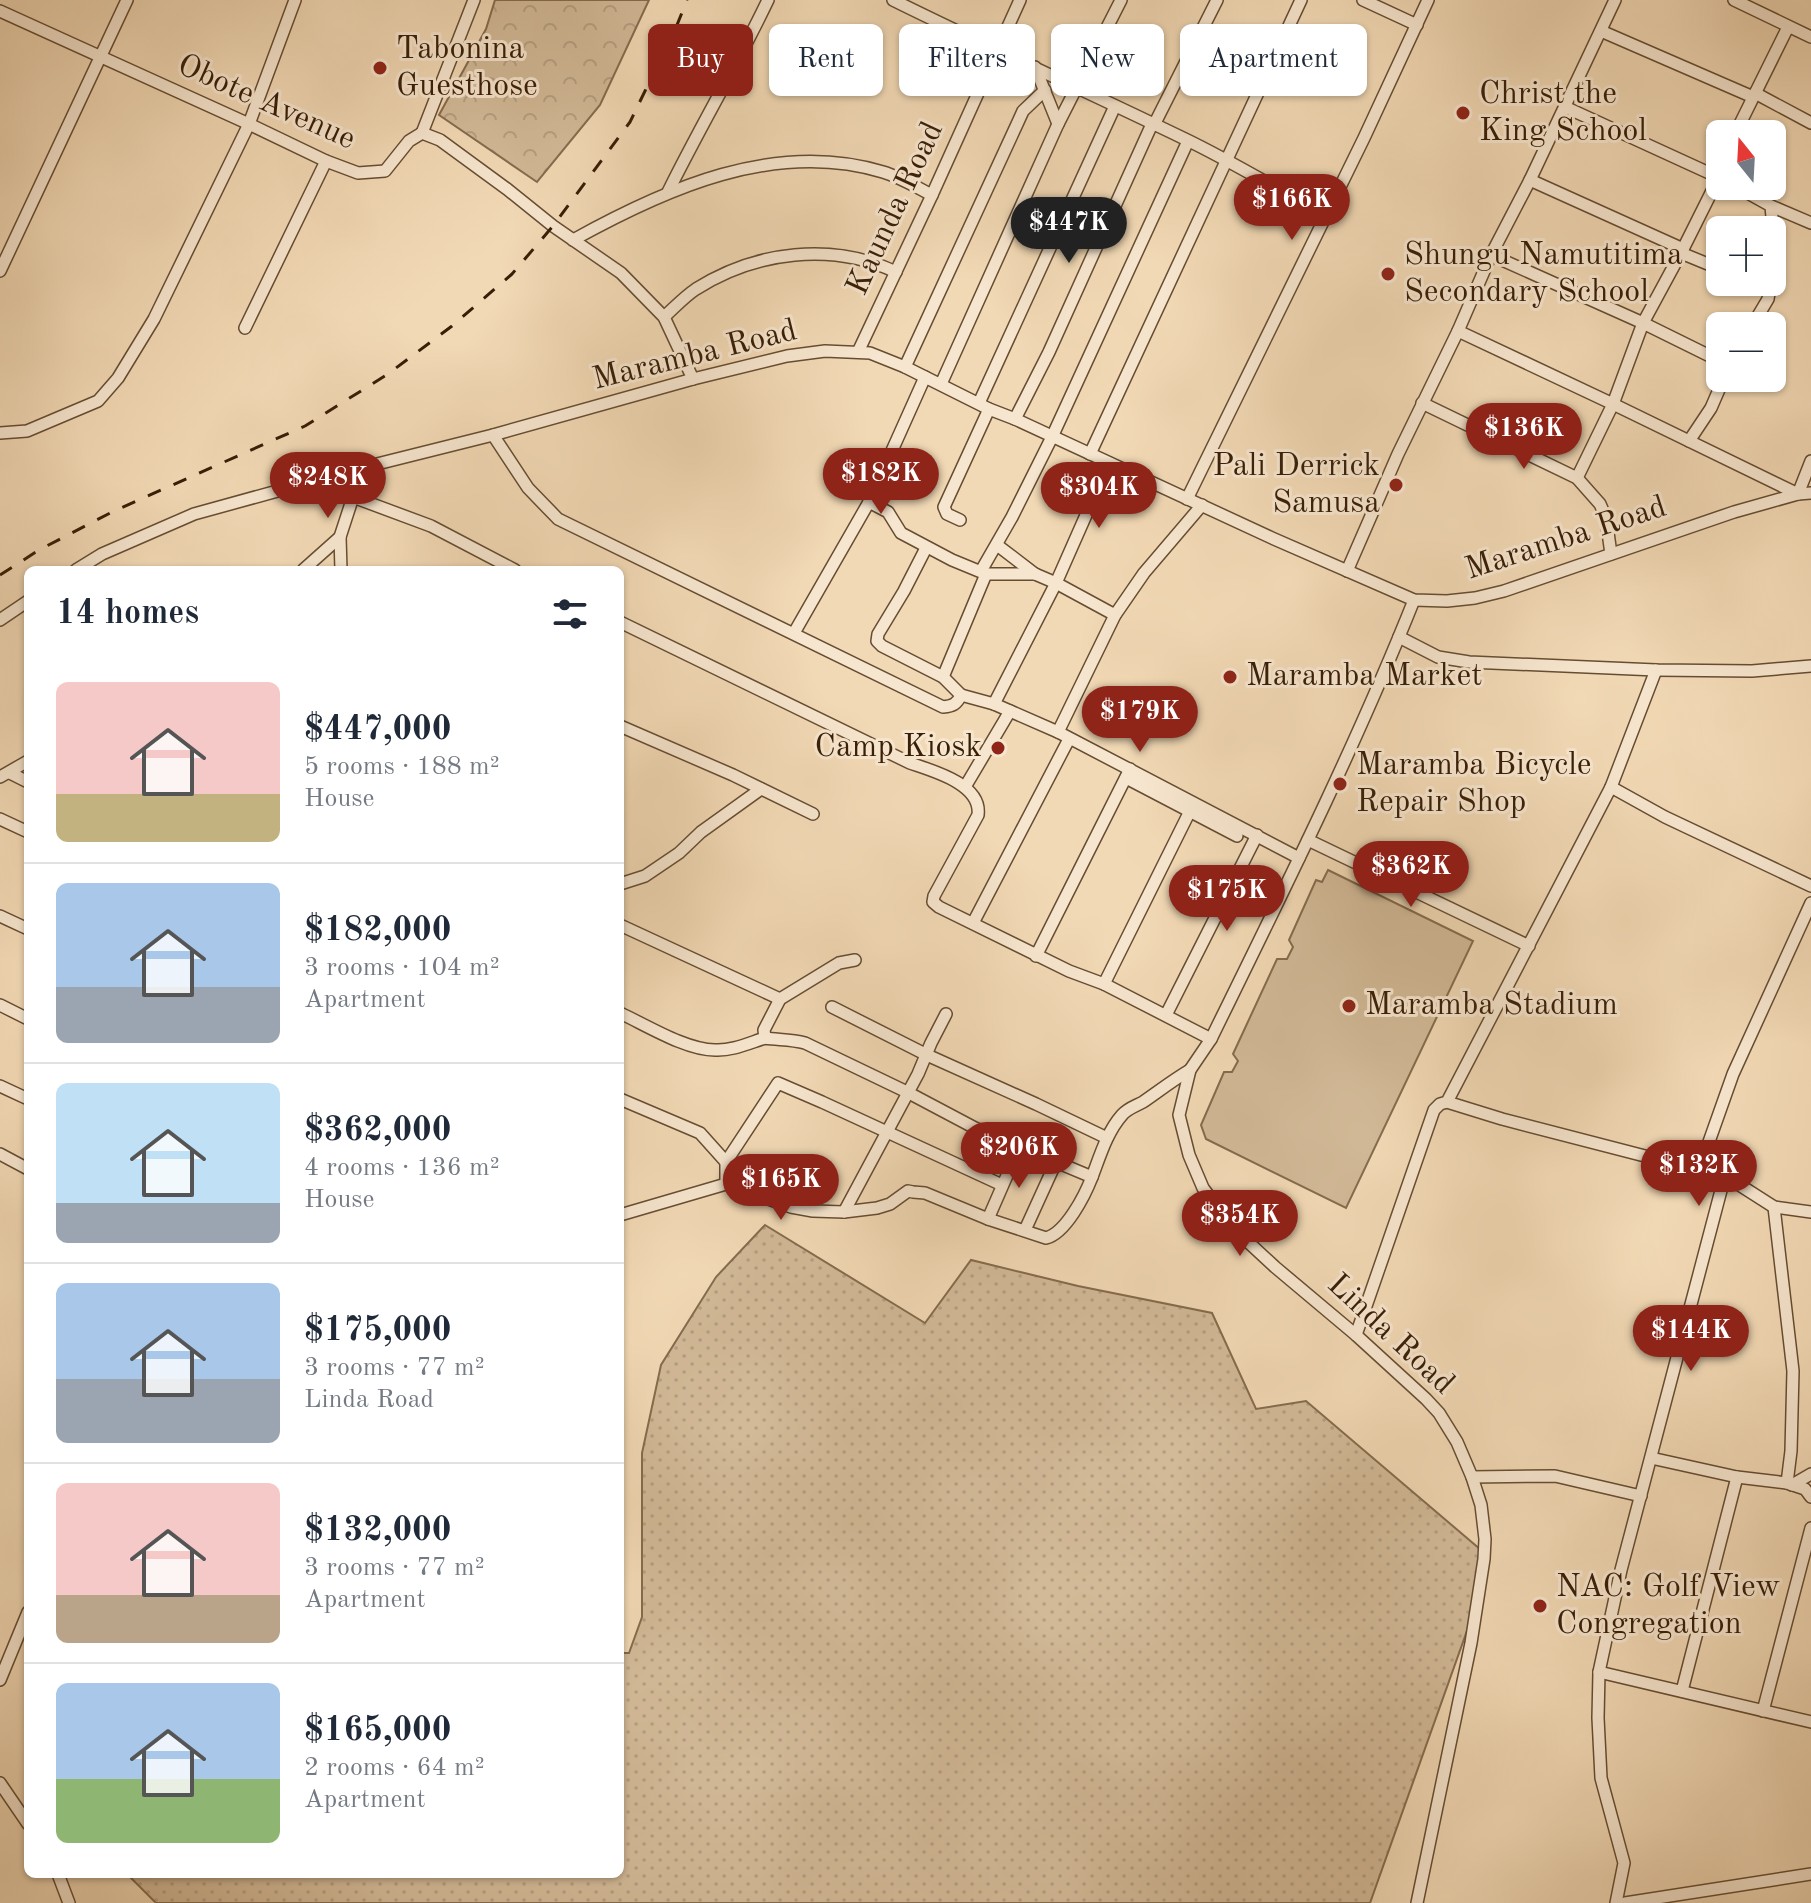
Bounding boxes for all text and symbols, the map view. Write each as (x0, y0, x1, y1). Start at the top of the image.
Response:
chip: Buy (648, 24, 753, 96)
chip: Rent (769, 24, 883, 96)
chip: Filters (899, 24, 1035, 96)
chip: New (1051, 24, 1164, 96)
chip: Apartment (1180, 24, 1367, 96)
place label: Tabonina Guesthose (396, 34, 538, 103)
street label: Obote Avenue (172, 50, 360, 156)
marker: Tabonina Guesthose (371, 59, 389, 77)
place label: Christ the King School (1479, 79, 1647, 148)
marker: Christ the King School (1454, 104, 1472, 122)
street label: Kaunda Road (842, 117, 950, 301)
north arrow (1706, 120, 1786, 200)
map controls (1706, 120, 1786, 392)
pin: $166K (1236, 174, 1348, 242)
text: $166K (1252, 187, 1332, 213)
pin: $447K (1013, 197, 1125, 265)
text: $447K (1029, 210, 1109, 236)
button: + (1706, 216, 1786, 296)
place label: Shungu Namutitima Secondary School (1404, 240, 1683, 309)
marker: Shungu Namutitima Secondary School (1379, 265, 1397, 283)
button: − (1706, 312, 1786, 392)
street label: Maramba Road (590, 315, 800, 397)
pin: $136K (1468, 403, 1580, 471)
text: $136K (1484, 416, 1564, 442)
pin: $182K (825, 448, 937, 516)
place label: Pali Derrick Samusa (1212, 451, 1380, 520)
pin: $248K (272, 452, 384, 520)
text: $182K (841, 461, 921, 487)
pin: $304K (1043, 462, 1155, 530)
text: $248K (288, 465, 368, 491)
text: $304K (1059, 475, 1139, 501)
marker: Pali Derrick Samusa (1387, 476, 1405, 494)
street label: Maramba Road (1461, 491, 1671, 587)
icon: filters (548, 592, 592, 636)
text: 14 homes (56, 597, 199, 631)
place label: Maramba Market (1246, 661, 1482, 693)
marker: Maramba Market (1221, 668, 1239, 686)
pin: $179K (1084, 686, 1196, 754)
text: $179K (1100, 699, 1180, 725)
text: $447,000 (304, 713, 452, 747)
icon: home (120, 714, 216, 810)
place label: Camp Kiosk (815, 732, 982, 764)
marker: Camp Kiosk (989, 739, 1007, 757)
place label: Maramba Bicycle Repair Shop (1356, 750, 1592, 819)
text: 5 rooms · 188 m² (304, 754, 500, 780)
marker: Maramba Bicycle Repair Shop (1331, 775, 1349, 793)
text: House (304, 786, 375, 812)
pin: $362K (1355, 841, 1467, 909)
text: $362K (1371, 854, 1451, 880)
pin: $175K (1171, 865, 1283, 933)
text: $175K (1187, 878, 1267, 904)
text: $182,000 (304, 914, 452, 948)
icon: home (120, 915, 216, 1011)
text: 3 rooms · 104 m² (304, 955, 500, 981)
text: Apartment (304, 987, 426, 1013)
place label: Maramba Stadium (1365, 990, 1618, 1022)
marker: Maramba Stadium (1340, 997, 1358, 1015)
text: $362,000 (304, 1114, 452, 1148)
icon: home (120, 1115, 216, 1211)
pin: $206K (963, 1122, 1075, 1190)
text: $206K (979, 1135, 1059, 1161)
pin: $132K (1643, 1140, 1755, 1208)
text: $132K (1659, 1153, 1739, 1179)
pin: $165K (725, 1154, 837, 1222)
text: 4 rooms · 136 m² (304, 1155, 500, 1181)
text: $165K (741, 1167, 821, 1193)
text: House (304, 1187, 375, 1213)
pin: $354K (1184, 1190, 1296, 1258)
text: $354K (1200, 1203, 1280, 1229)
street label: Linda Road (1321, 1269, 1459, 1401)
pin: $144K (1635, 1305, 1747, 1373)
text: $175,000 (304, 1314, 452, 1348)
icon: home (120, 1315, 216, 1411)
text: $144K (1651, 1318, 1731, 1344)
text: 3 rooms · 77 m² (304, 1355, 485, 1381)
text: Linda Road (304, 1387, 434, 1413)
text: $132,000 (304, 1514, 452, 1548)
icon: home (120, 1515, 216, 1611)
text: 3 rooms · 77 m² (304, 1555, 485, 1581)
place label: NAC: Golf View Congregation (1556, 1572, 1781, 1641)
text: Apartment (304, 1587, 426, 1613)
marker: NAC: Golf View Congregation (1531, 1597, 1549, 1615)
text: $165,000 (304, 1714, 452, 1748)
icon: home (120, 1715, 216, 1811)
text: 2 rooms · 64 m² (304, 1755, 485, 1781)
text: Apartment (304, 1787, 426, 1813)

